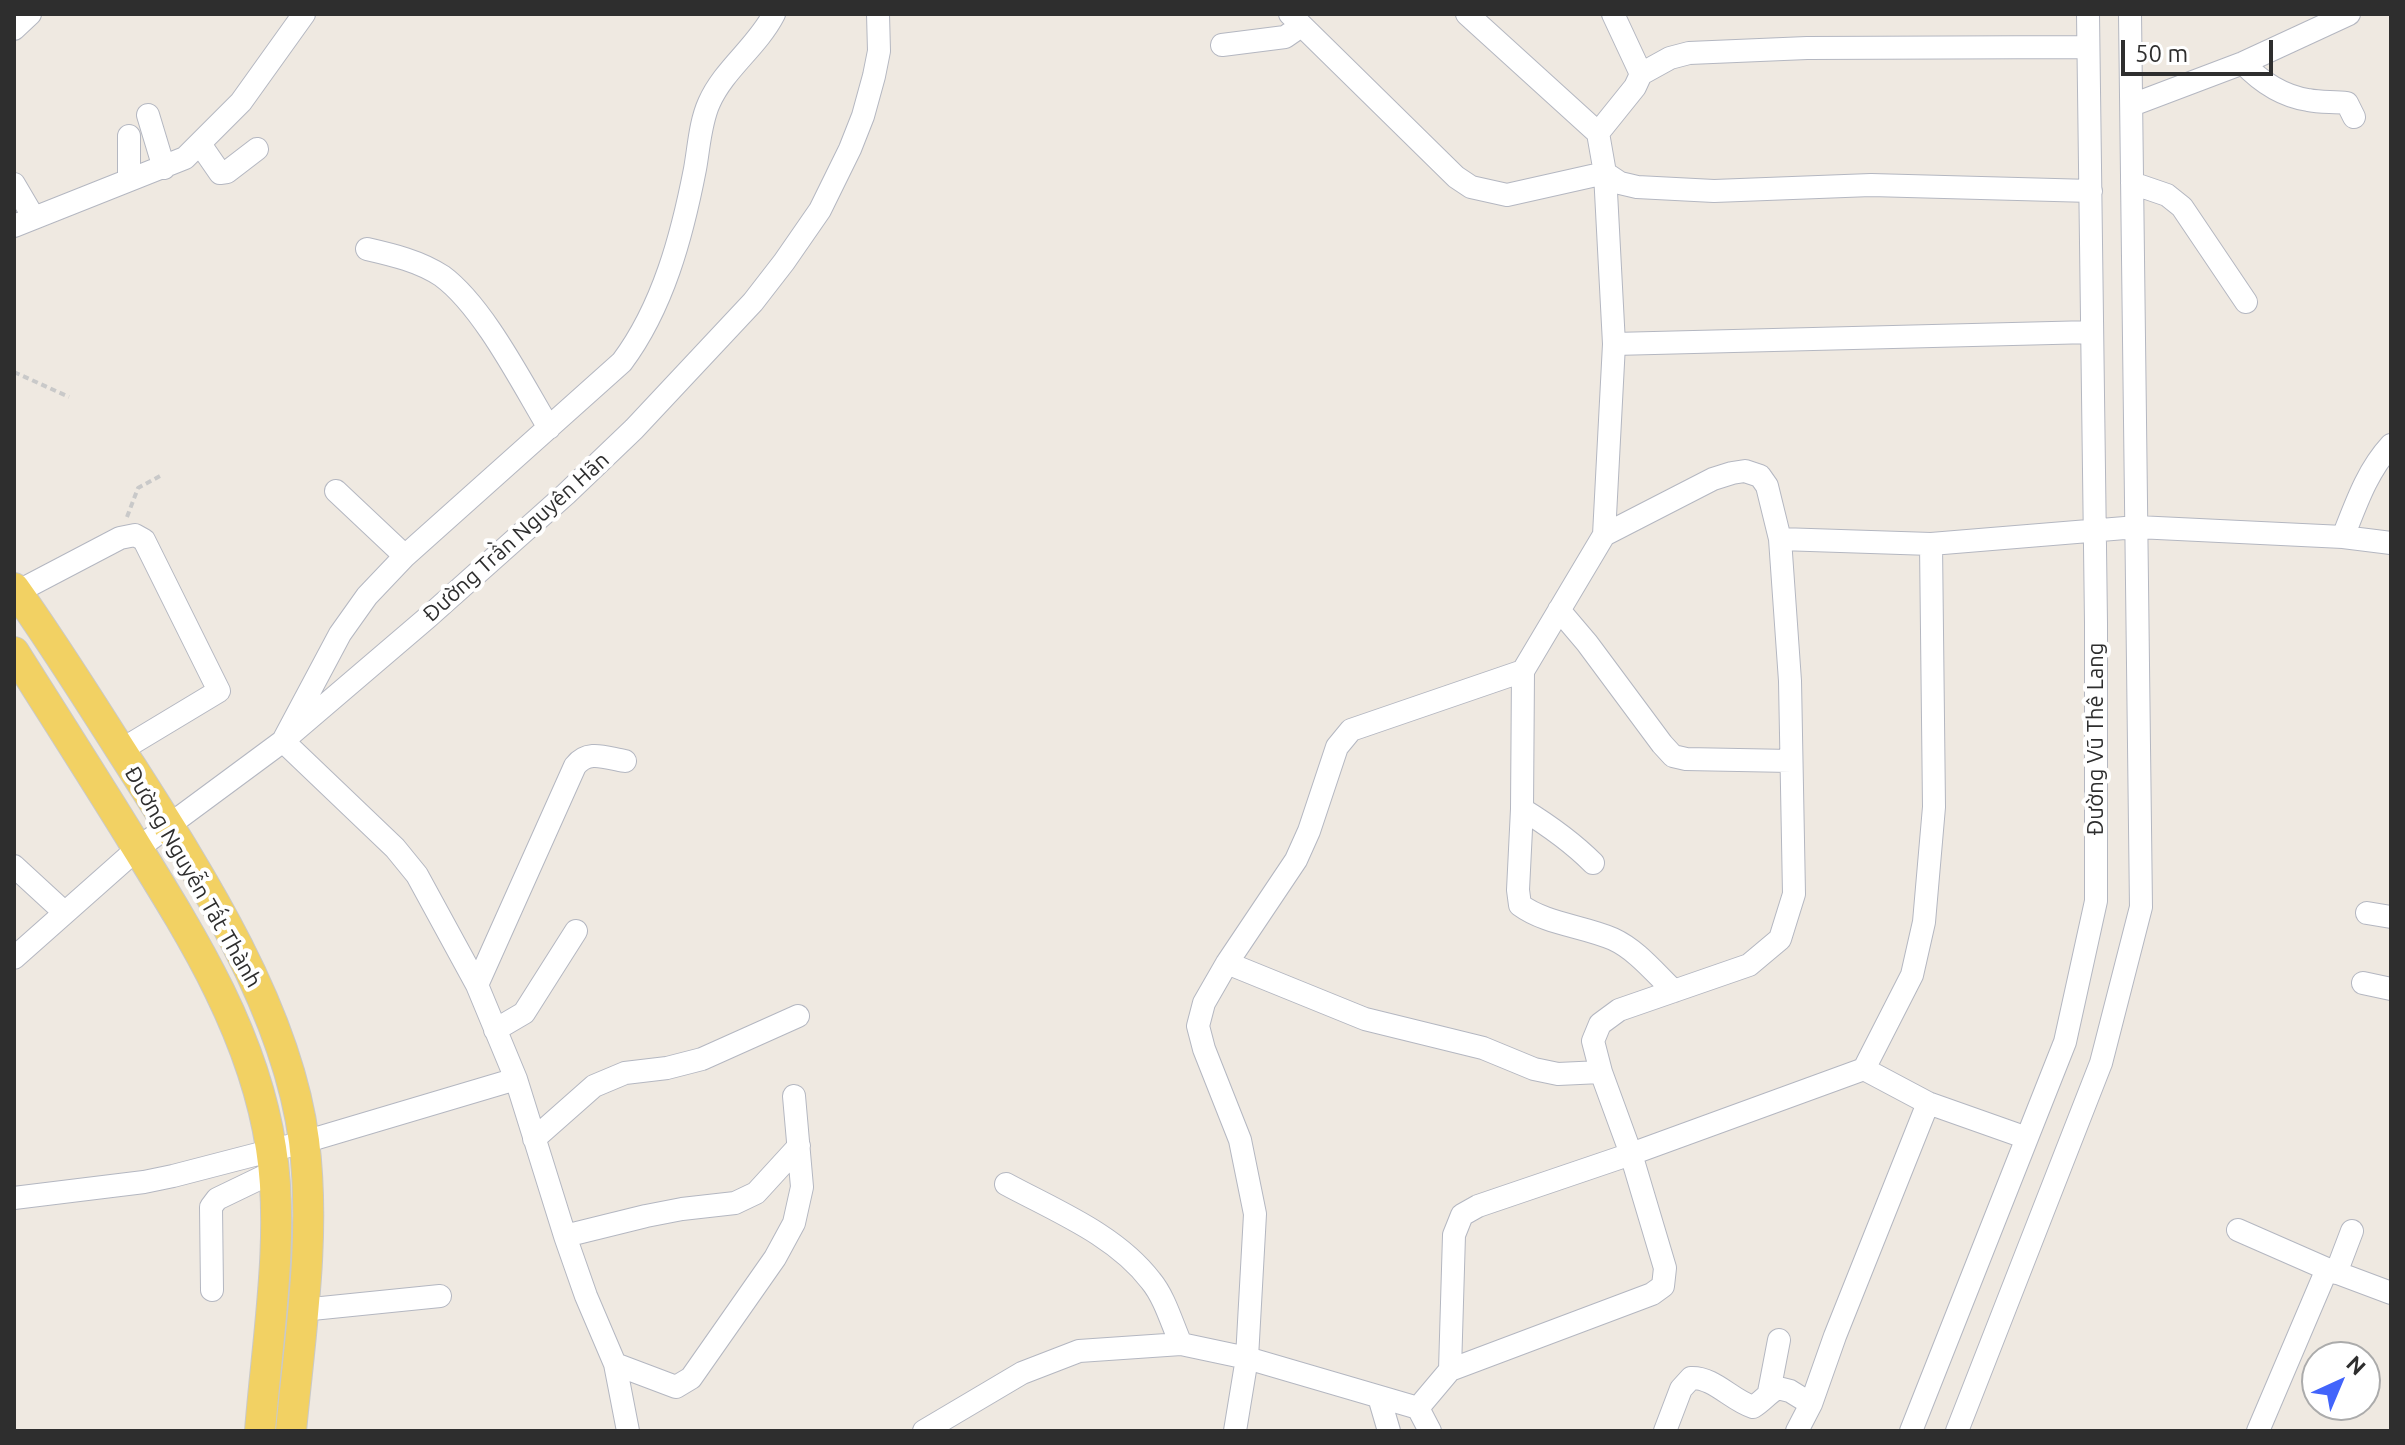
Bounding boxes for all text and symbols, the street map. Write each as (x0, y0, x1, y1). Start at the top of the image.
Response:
scale bar (2125, 24, 2277, 74)
text: 50 m (2135, 40, 2188, 67)
street label: Đường Trần Nguyên Hãn (418, 447, 614, 627)
street label: Đường Vũ Thê Lang (2083, 643, 2109, 835)
street label: Đường Nguyễn Tất Thành (119, 762, 267, 992)
north arrow (2301, 1341, 2381, 1421)
text: N (2342, 1350, 2371, 1380)

